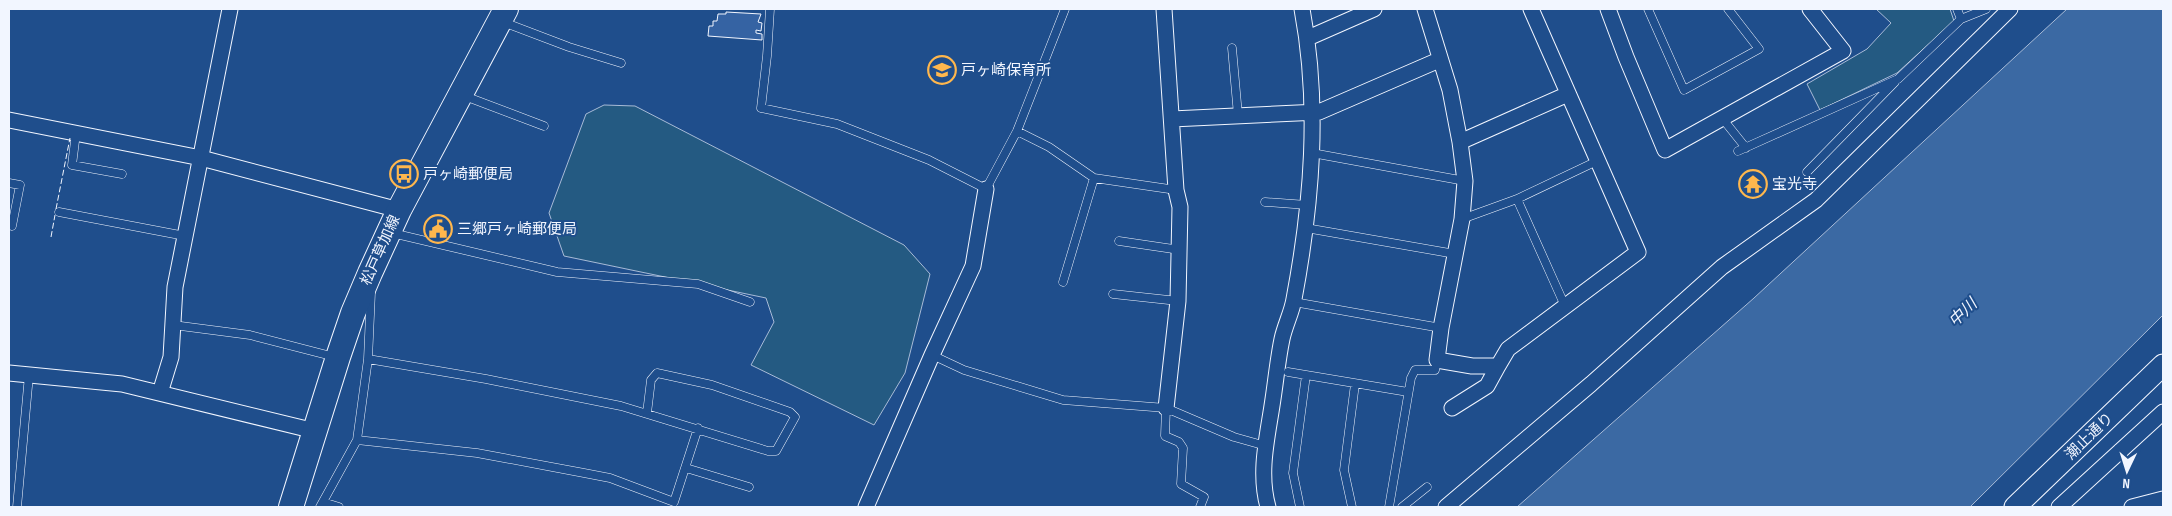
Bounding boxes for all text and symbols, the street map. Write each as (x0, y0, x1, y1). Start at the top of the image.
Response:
school or university icon: 戸ヶ崎保育所 (927, 55, 957, 85)
place label: 戸ヶ崎保育所 (961, 61, 1051, 80)
bus stop icon: 戸ヶ崎郵便局 (389, 159, 419, 189)
place label: 戸ヶ崎郵便局 (423, 165, 513, 184)
temple icon: 宝光寺 (1738, 169, 1768, 199)
place label: 宝光寺 (1772, 175, 1817, 194)
street label: 松戸草加線 (357, 212, 404, 288)
public building icon: 三郷戸ヶ崎郵便局 (423, 214, 453, 244)
place label: 三郷戸ヶ崎郵便局 (457, 220, 577, 239)
water label: 中川 (1945, 294, 1983, 331)
street label: 潮止通り (2061, 409, 2118, 464)
north arrow (2102, 446, 2152, 496)
text: N (2122, 475, 2130, 492)

